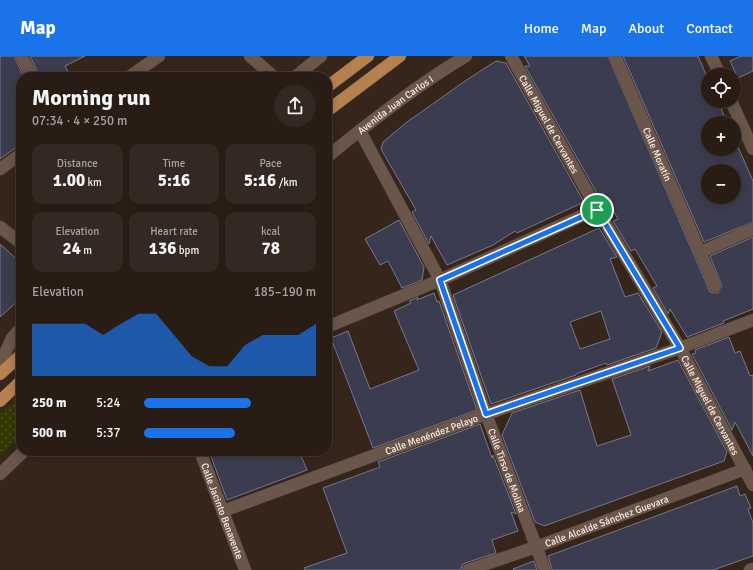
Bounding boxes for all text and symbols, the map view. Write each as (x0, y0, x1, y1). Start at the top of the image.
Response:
text: Map (20, 16, 56, 40)
text: Home (524, 20, 559, 37)
text: Map (581, 20, 606, 37)
text: About (628, 20, 664, 37)
text: Contact (686, 20, 733, 37)
map controls (701, 68, 741, 204)
button: locate (701, 68, 741, 108)
street label: Avenida Juan Carlos I (355, 73, 436, 137)
street label: Calle Miguel de Cervantes (516, 73, 581, 176)
text: Morning run (32, 84, 151, 111)
button: share (274, 85, 316, 127)
text: 07:34 · 4 × 250 m (32, 113, 127, 129)
button: + (701, 116, 741, 156)
street label: Calle Moratín (640, 126, 674, 183)
text: Distance (57, 157, 98, 170)
text: Time (163, 157, 185, 170)
text: Pace (260, 157, 282, 170)
button: − (701, 164, 741, 204)
text: 1.00 (53, 170, 85, 191)
text: 5:16 (158, 170, 190, 191)
text: 5:16 (244, 170, 276, 191)
text: km (85, 176, 102, 189)
text: /km (276, 176, 298, 189)
pin (580, 193, 614, 227)
icon: arrive (586, 199, 608, 221)
text: Elevation (55, 225, 99, 238)
text: Heart rate (150, 225, 198, 238)
text: kcal (261, 225, 280, 238)
text: 24 (63, 238, 81, 259)
text: 136 (149, 238, 176, 259)
text: 78 (261, 238, 280, 259)
text: m (81, 244, 92, 257)
text: bpm (176, 244, 199, 257)
text: Elevation (32, 284, 84, 300)
text: 185–190 m (254, 284, 316, 300)
street label: Calle Miguel de Cervantes (678, 354, 741, 458)
text: 250 m (32, 395, 66, 411)
text: 5:24 (96, 395, 121, 411)
street label: Calle Menéndez Pelayo (384, 413, 480, 458)
text: 500 m (32, 425, 66, 441)
text: 5:37 (96, 425, 121, 441)
street label: Calle Tirso de Molina (485, 427, 528, 514)
street label: Calle Jacinto Benavente (198, 461, 245, 561)
street label: Calle Alcalde Sánchez Guevara (543, 493, 670, 550)

